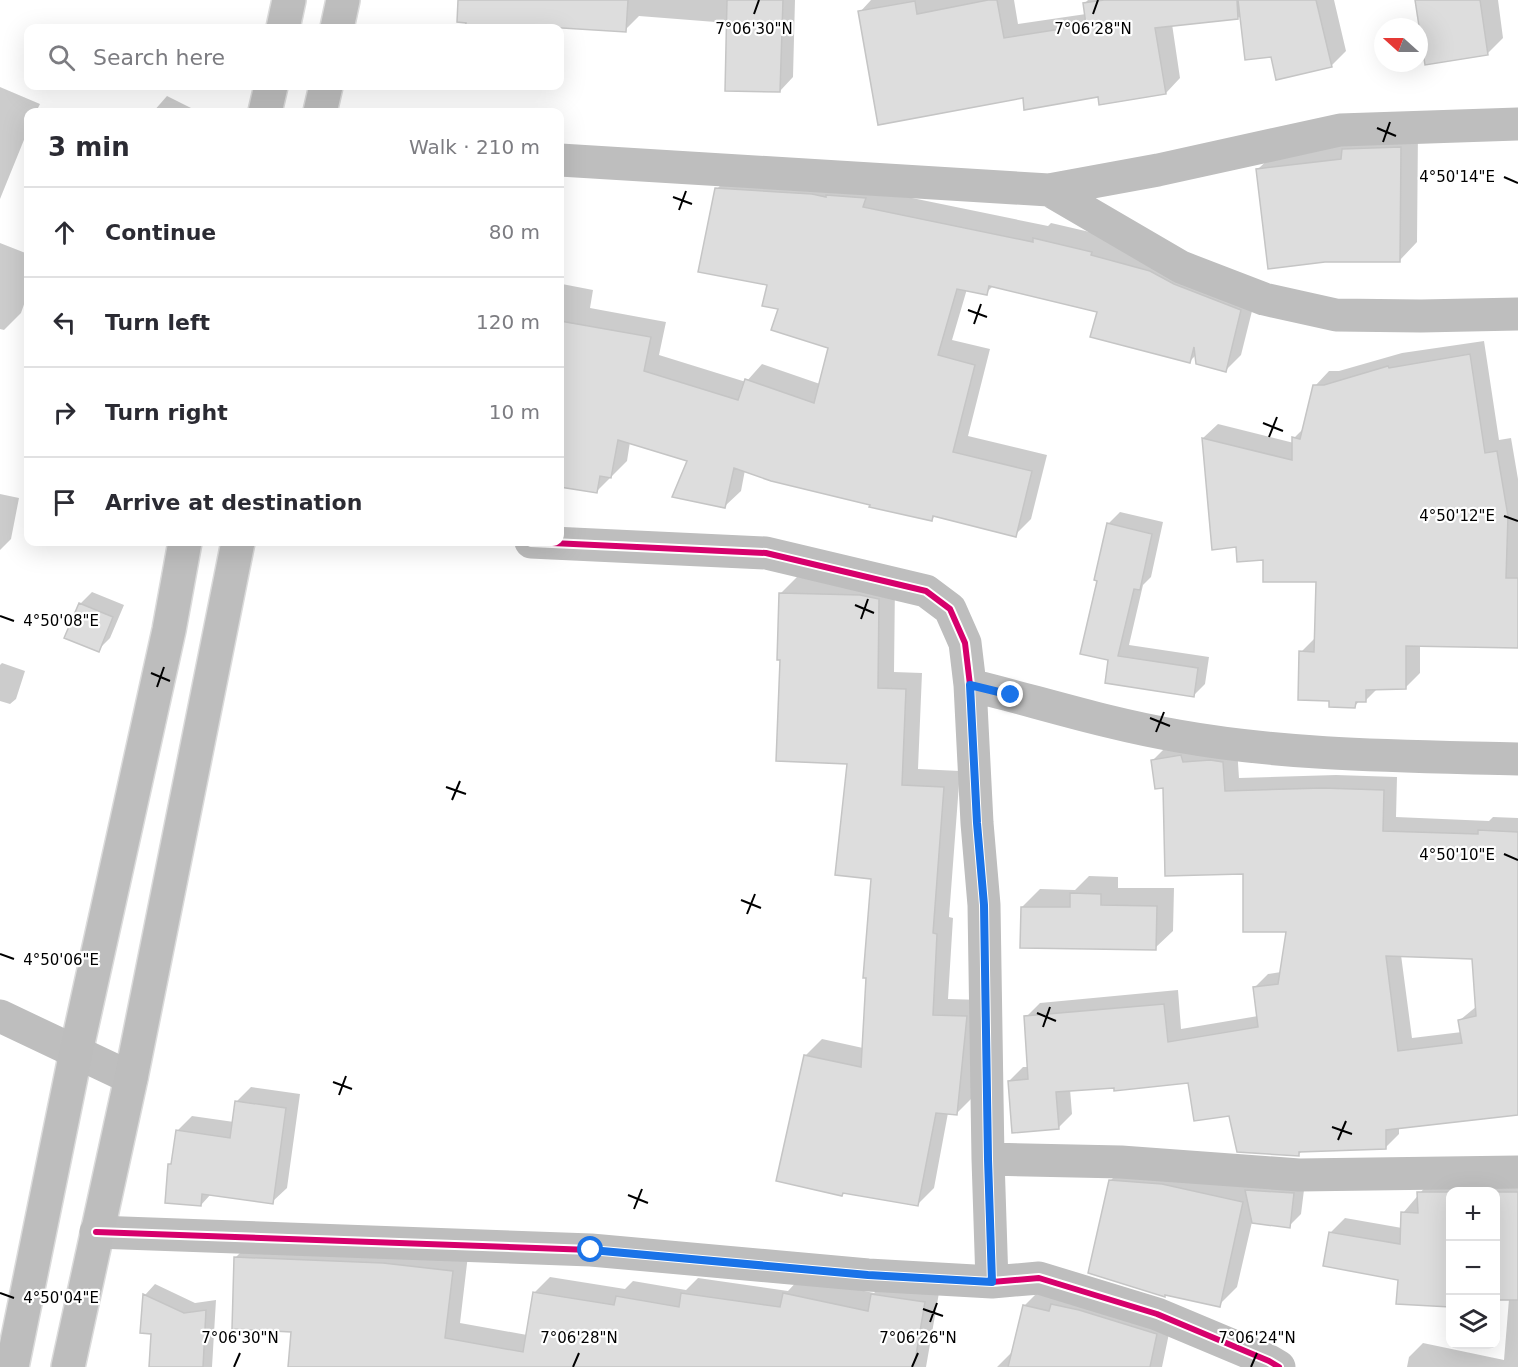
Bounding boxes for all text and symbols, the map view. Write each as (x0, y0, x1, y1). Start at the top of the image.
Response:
north arrow (1374, 18, 1428, 72)
text: 7°06'30"N (715, 20, 793, 38)
text: 7°06'28"N (1054, 20, 1132, 38)
search box (24, 24, 564, 90)
icon: search (45, 41, 78, 74)
text: Search here (93, 45, 225, 70)
text: 3 min (48, 132, 130, 162)
text: Walk · 210 m (409, 135, 540, 159)
text: 4°50'14"E (1419, 168, 1495, 186)
icon: ahead (48, 216, 81, 249)
text: Continue (105, 220, 216, 245)
text: 80 m (489, 220, 540, 244)
icon: left (48, 306, 81, 339)
text: Turn left (105, 310, 210, 335)
text: 120 m (476, 310, 540, 334)
icon: right (48, 396, 81, 429)
text: Turn right (105, 400, 228, 425)
text: 10 m (489, 400, 540, 424)
icon: arrive (48, 486, 81, 519)
text: Arrive at destination (105, 490, 362, 515)
text: 4°50'12"E (1419, 507, 1495, 525)
text: 4°50'08"E (23, 612, 99, 630)
route end (997, 681, 1023, 707)
text: 4°50'10"E (1419, 846, 1495, 864)
text: 4°50'06"E (23, 951, 99, 969)
map controls (1446, 1187, 1500, 1349)
button: + (1446, 1187, 1500, 1241)
route start (577, 1236, 603, 1262)
button: − (1446, 1241, 1500, 1295)
text: 4°50'04"E (23, 1289, 99, 1307)
button: layers (1446, 1295, 1500, 1349)
text: 7°06'30"N (201, 1329, 279, 1347)
text: 7°06'28"N (540, 1329, 618, 1347)
text: 7°06'26"N (879, 1329, 957, 1347)
text: 7°06'24"N (1218, 1329, 1296, 1347)

